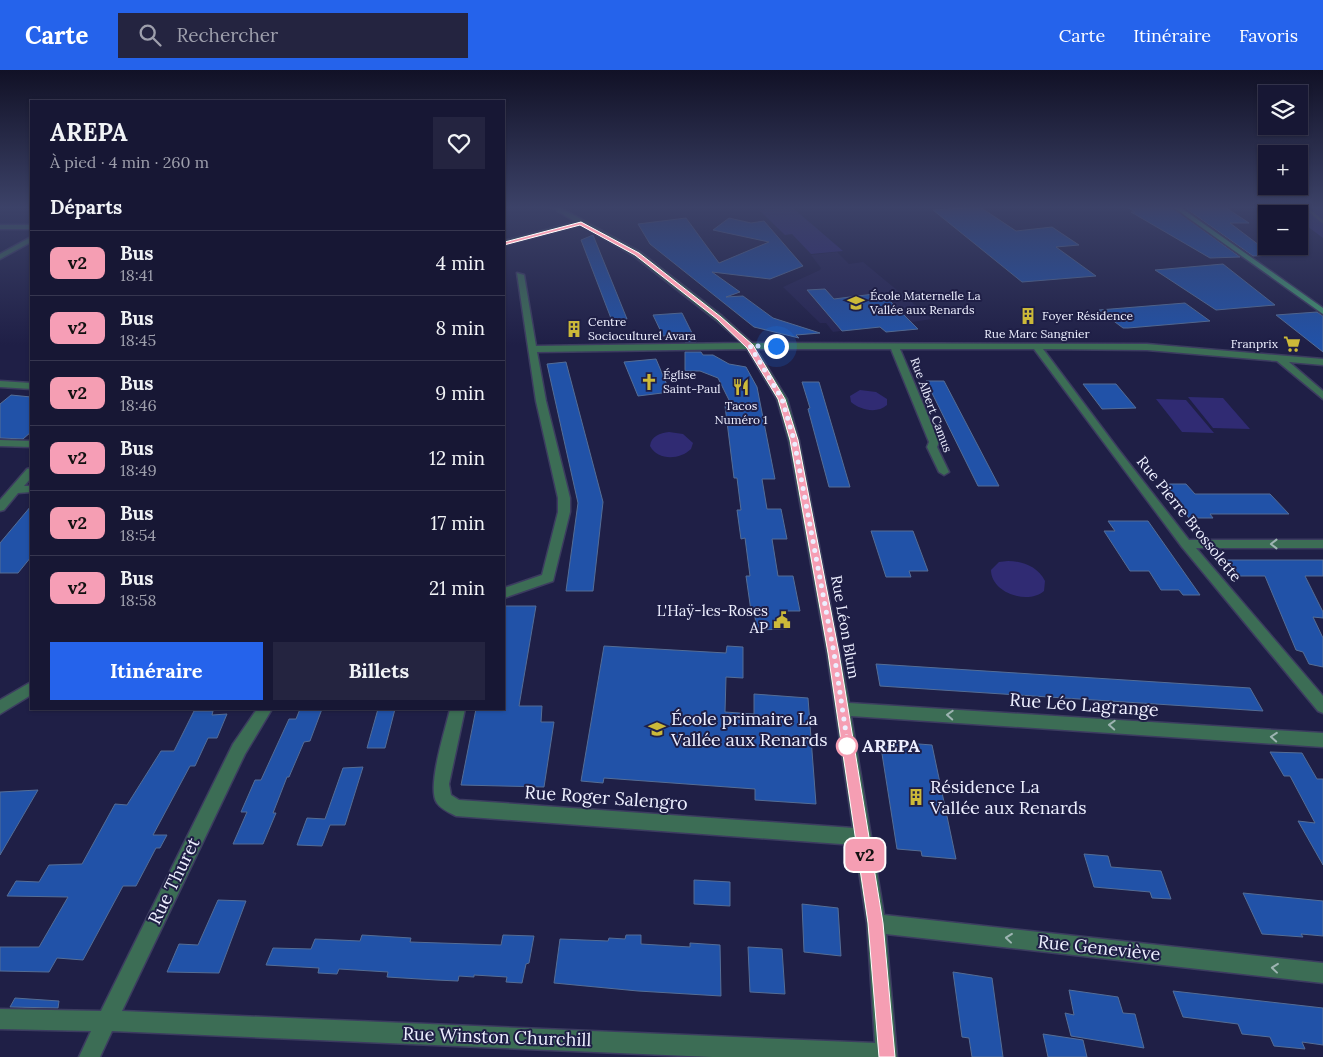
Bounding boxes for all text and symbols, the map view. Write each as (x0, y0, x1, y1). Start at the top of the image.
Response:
search box (118, 13, 468, 58)
text: Carte (25, 20, 88, 51)
icon: search (136, 21, 164, 49)
text: Rechercher (176, 23, 278, 47)
text: Carte (1059, 24, 1105, 47)
text: Itinéraire (1133, 24, 1211, 47)
text: Favoris (1239, 24, 1298, 47)
map controls (1258, 85, 1308, 255)
button: layers (1258, 85, 1308, 135)
text: AREPA (50, 117, 128, 148)
button: heart (433, 117, 485, 169)
button: + (1258, 145, 1308, 195)
text: À pied · 4 min · 260 m (50, 152, 209, 172)
text: Départs (50, 195, 122, 219)
button: − (1258, 205, 1308, 255)
text: Bus (120, 241, 153, 265)
text: v2 (68, 251, 87, 274)
text: 4 min (436, 251, 485, 275)
text: 18:41 (120, 265, 153, 285)
place label: École Maternelle La Vallée aux Renards (869, 288, 981, 317)
school or university icon: École Maternelle La Vallée aux Renards (846, 293, 866, 313)
text: Bus (120, 306, 153, 330)
building icon: Foyer Résidence (1018, 306, 1038, 326)
place label: Foyer Résidence (1042, 308, 1134, 323)
place label: Centre Socioculturel Avara (588, 314, 696, 343)
text: v2 (68, 316, 87, 339)
text: 8 min (435, 316, 485, 340)
building icon: Centre Socioculturel Avara (564, 319, 584, 339)
street label: Rue Marc Sangnier (984, 326, 1091, 341)
text: 18:45 (120, 330, 156, 350)
your location (764, 334, 789, 359)
supermarket icon: Franprix (1282, 334, 1302, 354)
place label: Franprix (1231, 336, 1279, 351)
street label: Rue Albert Camus (907, 355, 956, 455)
place label: Église Saint-Paul (663, 367, 721, 396)
text: Bus (120, 371, 153, 395)
church icon: Église Saint-Paul (639, 372, 659, 392)
restaurant icon: Tacos Numéro 1 (731, 377, 751, 397)
text: v2 (68, 381, 87, 404)
text: 9 min (435, 381, 485, 405)
text: 18:46 (120, 395, 157, 415)
place label: Tacos Numéro 1 (714, 398, 768, 427)
text: Bus (120, 436, 153, 460)
text: v2 (68, 446, 87, 469)
text: 12 min (429, 446, 485, 470)
street label: Rue Pierre Brossolette (1133, 452, 1246, 585)
text: 18:49 (120, 460, 157, 480)
text: Bus (120, 501, 153, 525)
text: v2 (68, 511, 87, 534)
text: 17 min (430, 511, 485, 535)
text: 18:54 (120, 525, 156, 545)
one-way arrow (1270, 539, 1278, 549)
text: Bus (120, 566, 153, 590)
street label: Rue Léon Blum (827, 574, 864, 680)
text: v2 (68, 576, 87, 599)
text: 21 min (429, 576, 485, 600)
text: 18:58 (120, 590, 157, 610)
place label: L'Haÿ-les-Roses AP (657, 601, 768, 637)
public building icon: L'Haÿ-les-Roses AP (772, 610, 792, 630)
button: Itinéraire (50, 642, 263, 700)
button: Billets (273, 642, 485, 700)
street label: Rue Léo Lagrange (1009, 688, 1160, 721)
place label: École primaire La Vallée aux Renards (670, 707, 828, 751)
one-way arrow (946, 710, 954, 721)
school or university icon: École primaire La Vallée aux Renards (647, 719, 667, 739)
one-way arrow (1108, 720, 1116, 731)
one-way arrow (1270, 731, 1278, 742)
place label: AREPA (862, 734, 920, 757)
marker: AREPA (836, 735, 858, 757)
place label: Résidence La Vallée aux Renards (929, 775, 1087, 819)
street label: Rue Roger Salengro (524, 780, 688, 815)
building icon: Résidence La Vallée aux Renards (906, 787, 926, 807)
street label: Rue Thuret (143, 834, 204, 928)
line badge: v2 (842, 839, 888, 871)
text: v2 (855, 843, 875, 866)
street label: Rue Geneviève (1037, 930, 1162, 965)
one-way arrow (1004, 933, 1012, 944)
one-way arrow (1270, 963, 1278, 974)
street label: Rue Winston Churchill (402, 1022, 592, 1051)

